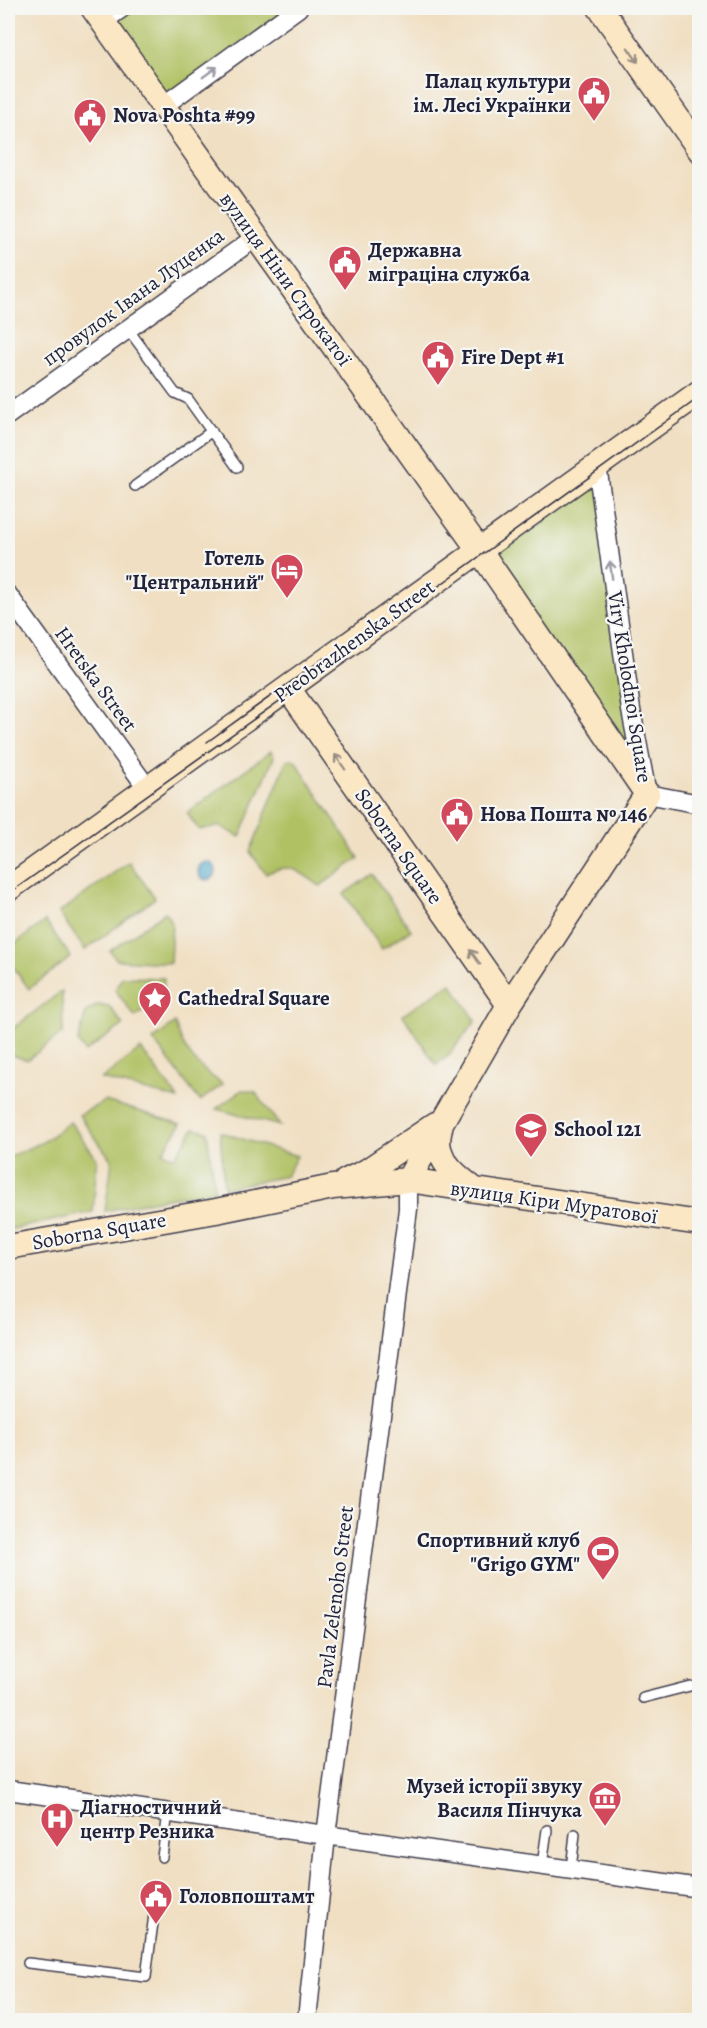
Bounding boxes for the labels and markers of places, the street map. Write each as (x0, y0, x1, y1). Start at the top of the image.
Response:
place label: Палац культури ім. Лесі Українки (413, 67, 571, 119)
public building icon: Палац культури ім. Лесі Українки (576, 75, 612, 122)
public building icon: Nova Poshta #99 (72, 97, 108, 144)
place label: Nova Poshta #99 (113, 101, 255, 129)
place label: Державна міграціна служба (368, 236, 530, 288)
public building icon: Державна міграціна служба (327, 244, 363, 291)
public building icon: Fire Dept #1 (420, 339, 456, 386)
place label: Fire Dept #1 (461, 343, 565, 371)
place label: Готель "Центральний" (126, 544, 264, 596)
hotel icon: Готель "Центральний" (269, 552, 305, 599)
public building icon: Нова Пошта № 146 (439, 796, 475, 843)
place label: Нова Пошта № 146 (480, 800, 647, 828)
place icon: Cathedral Square (137, 980, 173, 1027)
place label: Cathedral Square (178, 984, 330, 1012)
school or university icon: School 121 (513, 1111, 549, 1158)
place label: School 121 (554, 1115, 642, 1143)
place label: Спортивний клуб "Grigo GYM" (417, 1526, 580, 1578)
sports icon: Спортивний клуб "Grigo GYM" (585, 1534, 621, 1581)
place label: Музей історії звуку Василя Пінчука (406, 1772, 583, 1824)
museum icon: Музей історії звуку Василя Пінчука (587, 1780, 623, 1827)
place label: Діагностичний центр Резника (80, 1793, 222, 1845)
hospital icon: Діагностичний центр Резника (39, 1801, 75, 1848)
public building icon: Головпоштамт (138, 1878, 174, 1925)
place label: Головпоштамт (179, 1882, 315, 1910)

